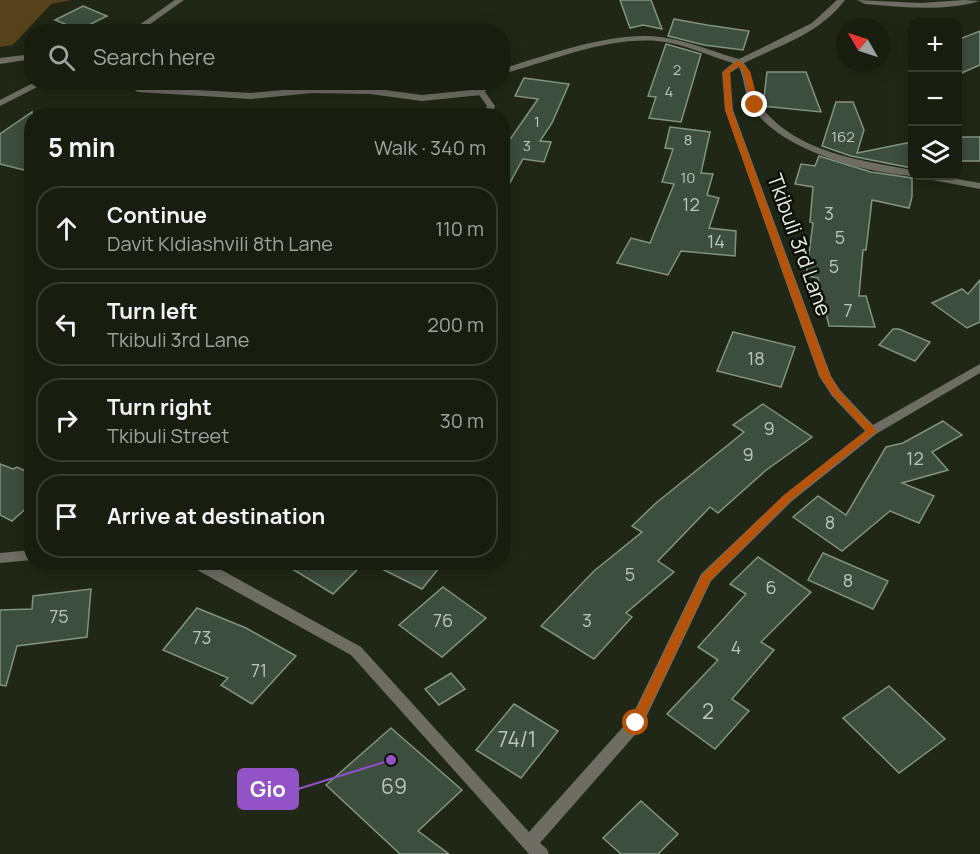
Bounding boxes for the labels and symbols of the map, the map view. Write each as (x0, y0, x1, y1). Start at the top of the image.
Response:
north arrow (836, 18, 890, 72)
house number: 2 (673, 59, 681, 80)
house number: 4 (665, 81, 674, 102)
route end (741, 91, 767, 117)
house number: 1 (534, 111, 540, 132)
house number: 162 (831, 126, 855, 147)
house number: 8 (684, 129, 692, 150)
house number: 3 (523, 135, 531, 156)
house number: 10 (681, 167, 696, 188)
street label: Tkibuli 3rd Lane (761, 170, 839, 320)
house number: 12 (682, 192, 700, 216)
house number: 3 (824, 201, 834, 225)
house number: 5 (835, 225, 845, 249)
house number: 14 (707, 229, 725, 253)
house number: 5 (829, 254, 839, 278)
house number: 7 (843, 298, 853, 322)
house number: 18 (747, 346, 765, 370)
house number: 9 (763, 416, 775, 440)
house number: 9 (742, 442, 754, 466)
house number: 12 (906, 446, 924, 470)
house number: 8 (825, 510, 835, 534)
house number: 5 (625, 562, 635, 586)
house number: 8 (843, 568, 853, 592)
house number: 6 (765, 575, 777, 599)
house number: 75 (49, 604, 69, 628)
house number: 76 (433, 608, 453, 632)
house number: 3 (582, 608, 592, 632)
house number: 73 (193, 625, 212, 649)
house number: 4 (731, 635, 741, 659)
house number: 71 (251, 658, 267, 682)
house number: 2 (702, 697, 714, 725)
route start (622, 709, 648, 735)
house number: 74/1 (498, 725, 536, 753)
callout: Gio (238, 769, 298, 809)
house number: 69 (381, 772, 407, 800)
text: Gio (250, 774, 286, 804)

